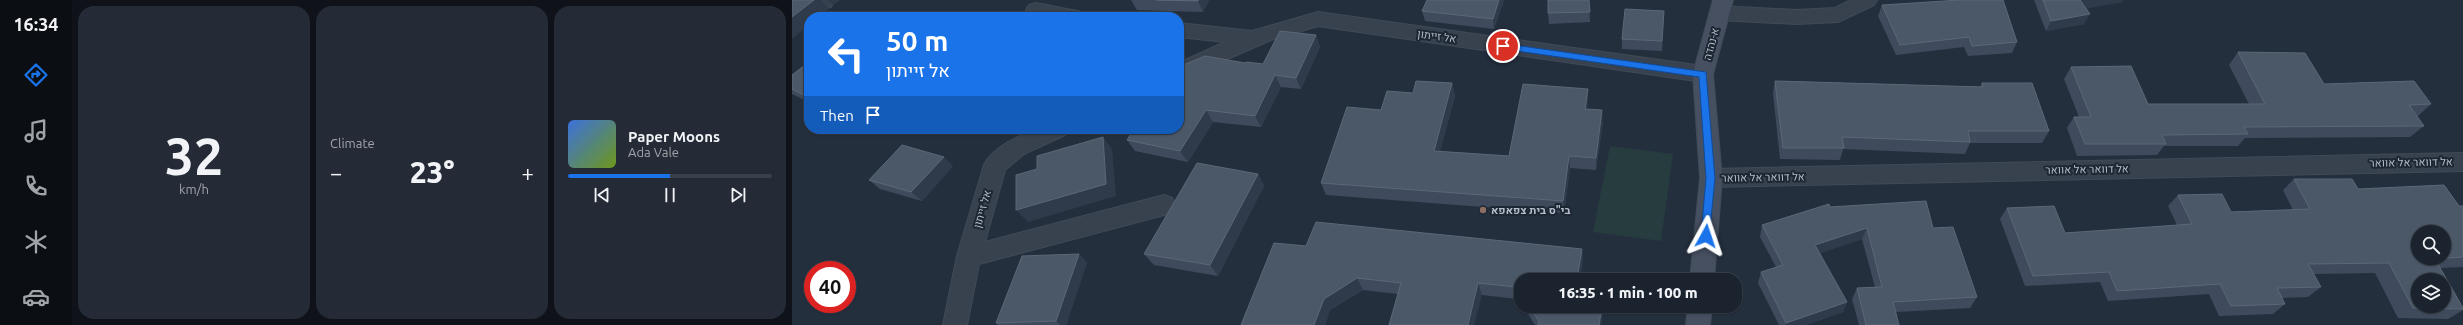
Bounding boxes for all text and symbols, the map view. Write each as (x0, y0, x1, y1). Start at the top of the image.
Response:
text: 16:34 (13, 14, 59, 34)
text: 50 m (886, 25, 948, 56)
street label: אל זייתון (1417, 27, 1457, 45)
street label: א-נהדה (1701, 27, 1721, 61)
icon: left (820, 28, 872, 80)
pin (1486, 29, 1520, 63)
icon: arrive (1492, 35, 1514, 57)
text: אל זייתון (886, 60, 950, 80)
icon: directions (22, 61, 50, 89)
icon: arrive (862, 104, 884, 126)
text: Then (820, 107, 854, 124)
icon: music (22, 117, 50, 145)
text: 32 (165, 127, 223, 185)
text: Paper Moons (628, 128, 720, 145)
text: Climate (330, 136, 375, 150)
text: Ada Vale (628, 145, 679, 159)
text: 23° (410, 155, 454, 189)
street label: אל דוואר אל אוואר (2369, 155, 2453, 169)
text: − (330, 160, 342, 185)
text: + (522, 160, 534, 185)
street label: אל דוואר אל אוואר (2045, 162, 2129, 176)
street label: אל דוואר אל אוואר (1721, 170, 1805, 184)
icon: phone (22, 172, 50, 200)
text: km/h (179, 182, 209, 196)
icon: previous (591, 184, 613, 206)
icon: pause (659, 184, 681, 206)
icon: next (727, 184, 749, 206)
street label: אל זייתון (971, 189, 993, 229)
place label: בי"ס בית צפאפא (1491, 204, 1570, 216)
marker: בי"ס בית צפאפא (1478, 205, 1488, 215)
position arrow (1685, 215, 1727, 257)
map controls (2411, 225, 2451, 313)
button: search (2411, 225, 2451, 265)
icon: climate (22, 228, 50, 256)
speed limit sign: 40 (804, 261, 856, 313)
button: layers (2411, 273, 2451, 313)
icon: car (22, 283, 50, 311)
text: 16:35 · 1 min · 100 m (1558, 284, 1698, 301)

